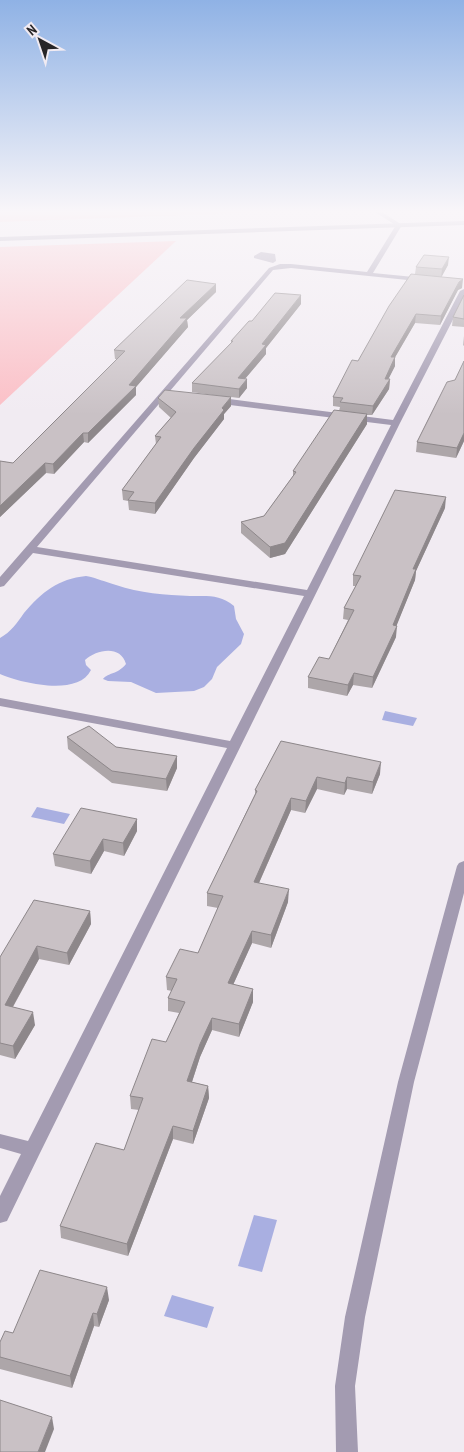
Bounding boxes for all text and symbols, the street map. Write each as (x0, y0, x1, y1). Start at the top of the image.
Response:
north arrow (15, 15, 65, 65)
text: N (23, 21, 40, 39)

